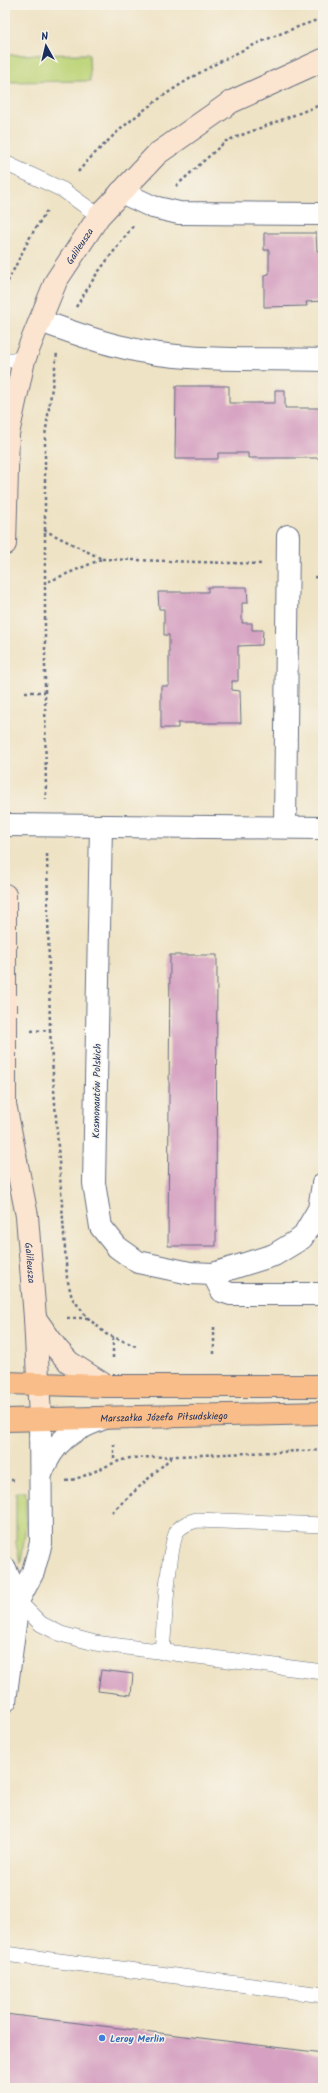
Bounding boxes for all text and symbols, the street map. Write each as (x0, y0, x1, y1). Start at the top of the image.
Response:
north arrow (26, 26, 66, 66)
text: N (40, 28, 49, 46)
street label: Galileusza (62, 225, 98, 268)
street label: Kosmonautów Polskich (88, 1044, 106, 1139)
street label: Galileusza (20, 1242, 39, 1284)
street label: Marszałka Józefa Piłsudskiego (100, 1408, 228, 1427)
place label: Leroy Merlin (110, 2031, 165, 2047)
marker: Leroy Merlin (97, 2033, 107, 2043)

